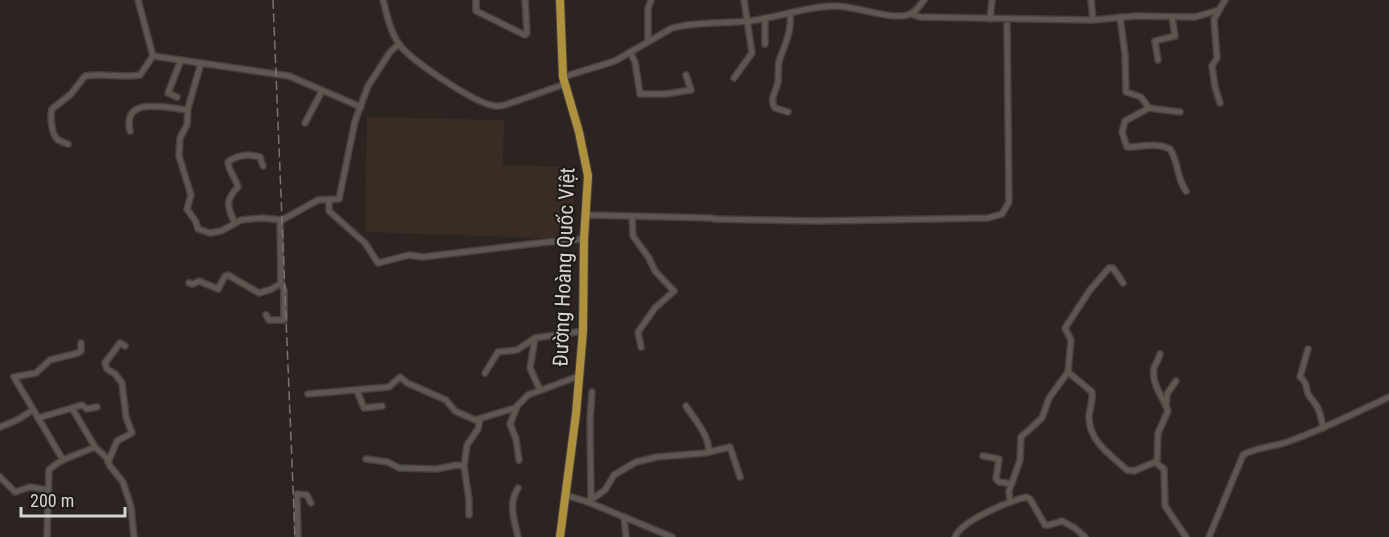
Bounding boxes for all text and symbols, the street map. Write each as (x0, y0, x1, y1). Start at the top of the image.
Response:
street label: Đường Hoàng Quốc Việt (549, 167, 579, 367)
scale bar (21, 480, 124, 518)
text: 200 m (30, 490, 74, 511)

